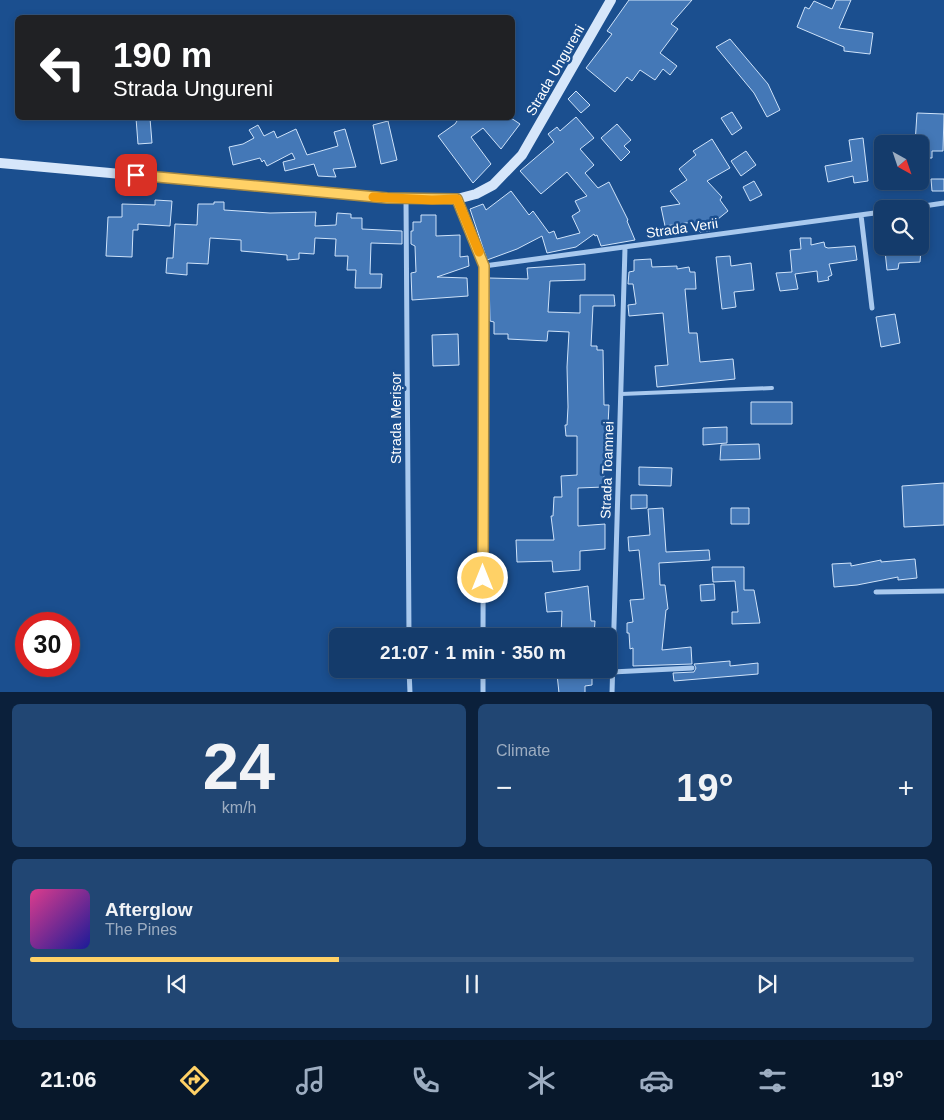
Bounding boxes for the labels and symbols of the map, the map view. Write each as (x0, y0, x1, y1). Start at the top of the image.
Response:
street label: Strada Ungureni (523, 22, 587, 118)
north arrow (874, 135, 929, 190)
pin (115, 154, 157, 196)
street label: Strada Verii (645, 215, 719, 241)
street label: Strada Merișor (388, 372, 404, 464)
street label: Strada Toamnei (597, 421, 617, 519)
position arrow (456, 551, 508, 603)
speed limit sign: 30 (15, 612, 80, 677)

